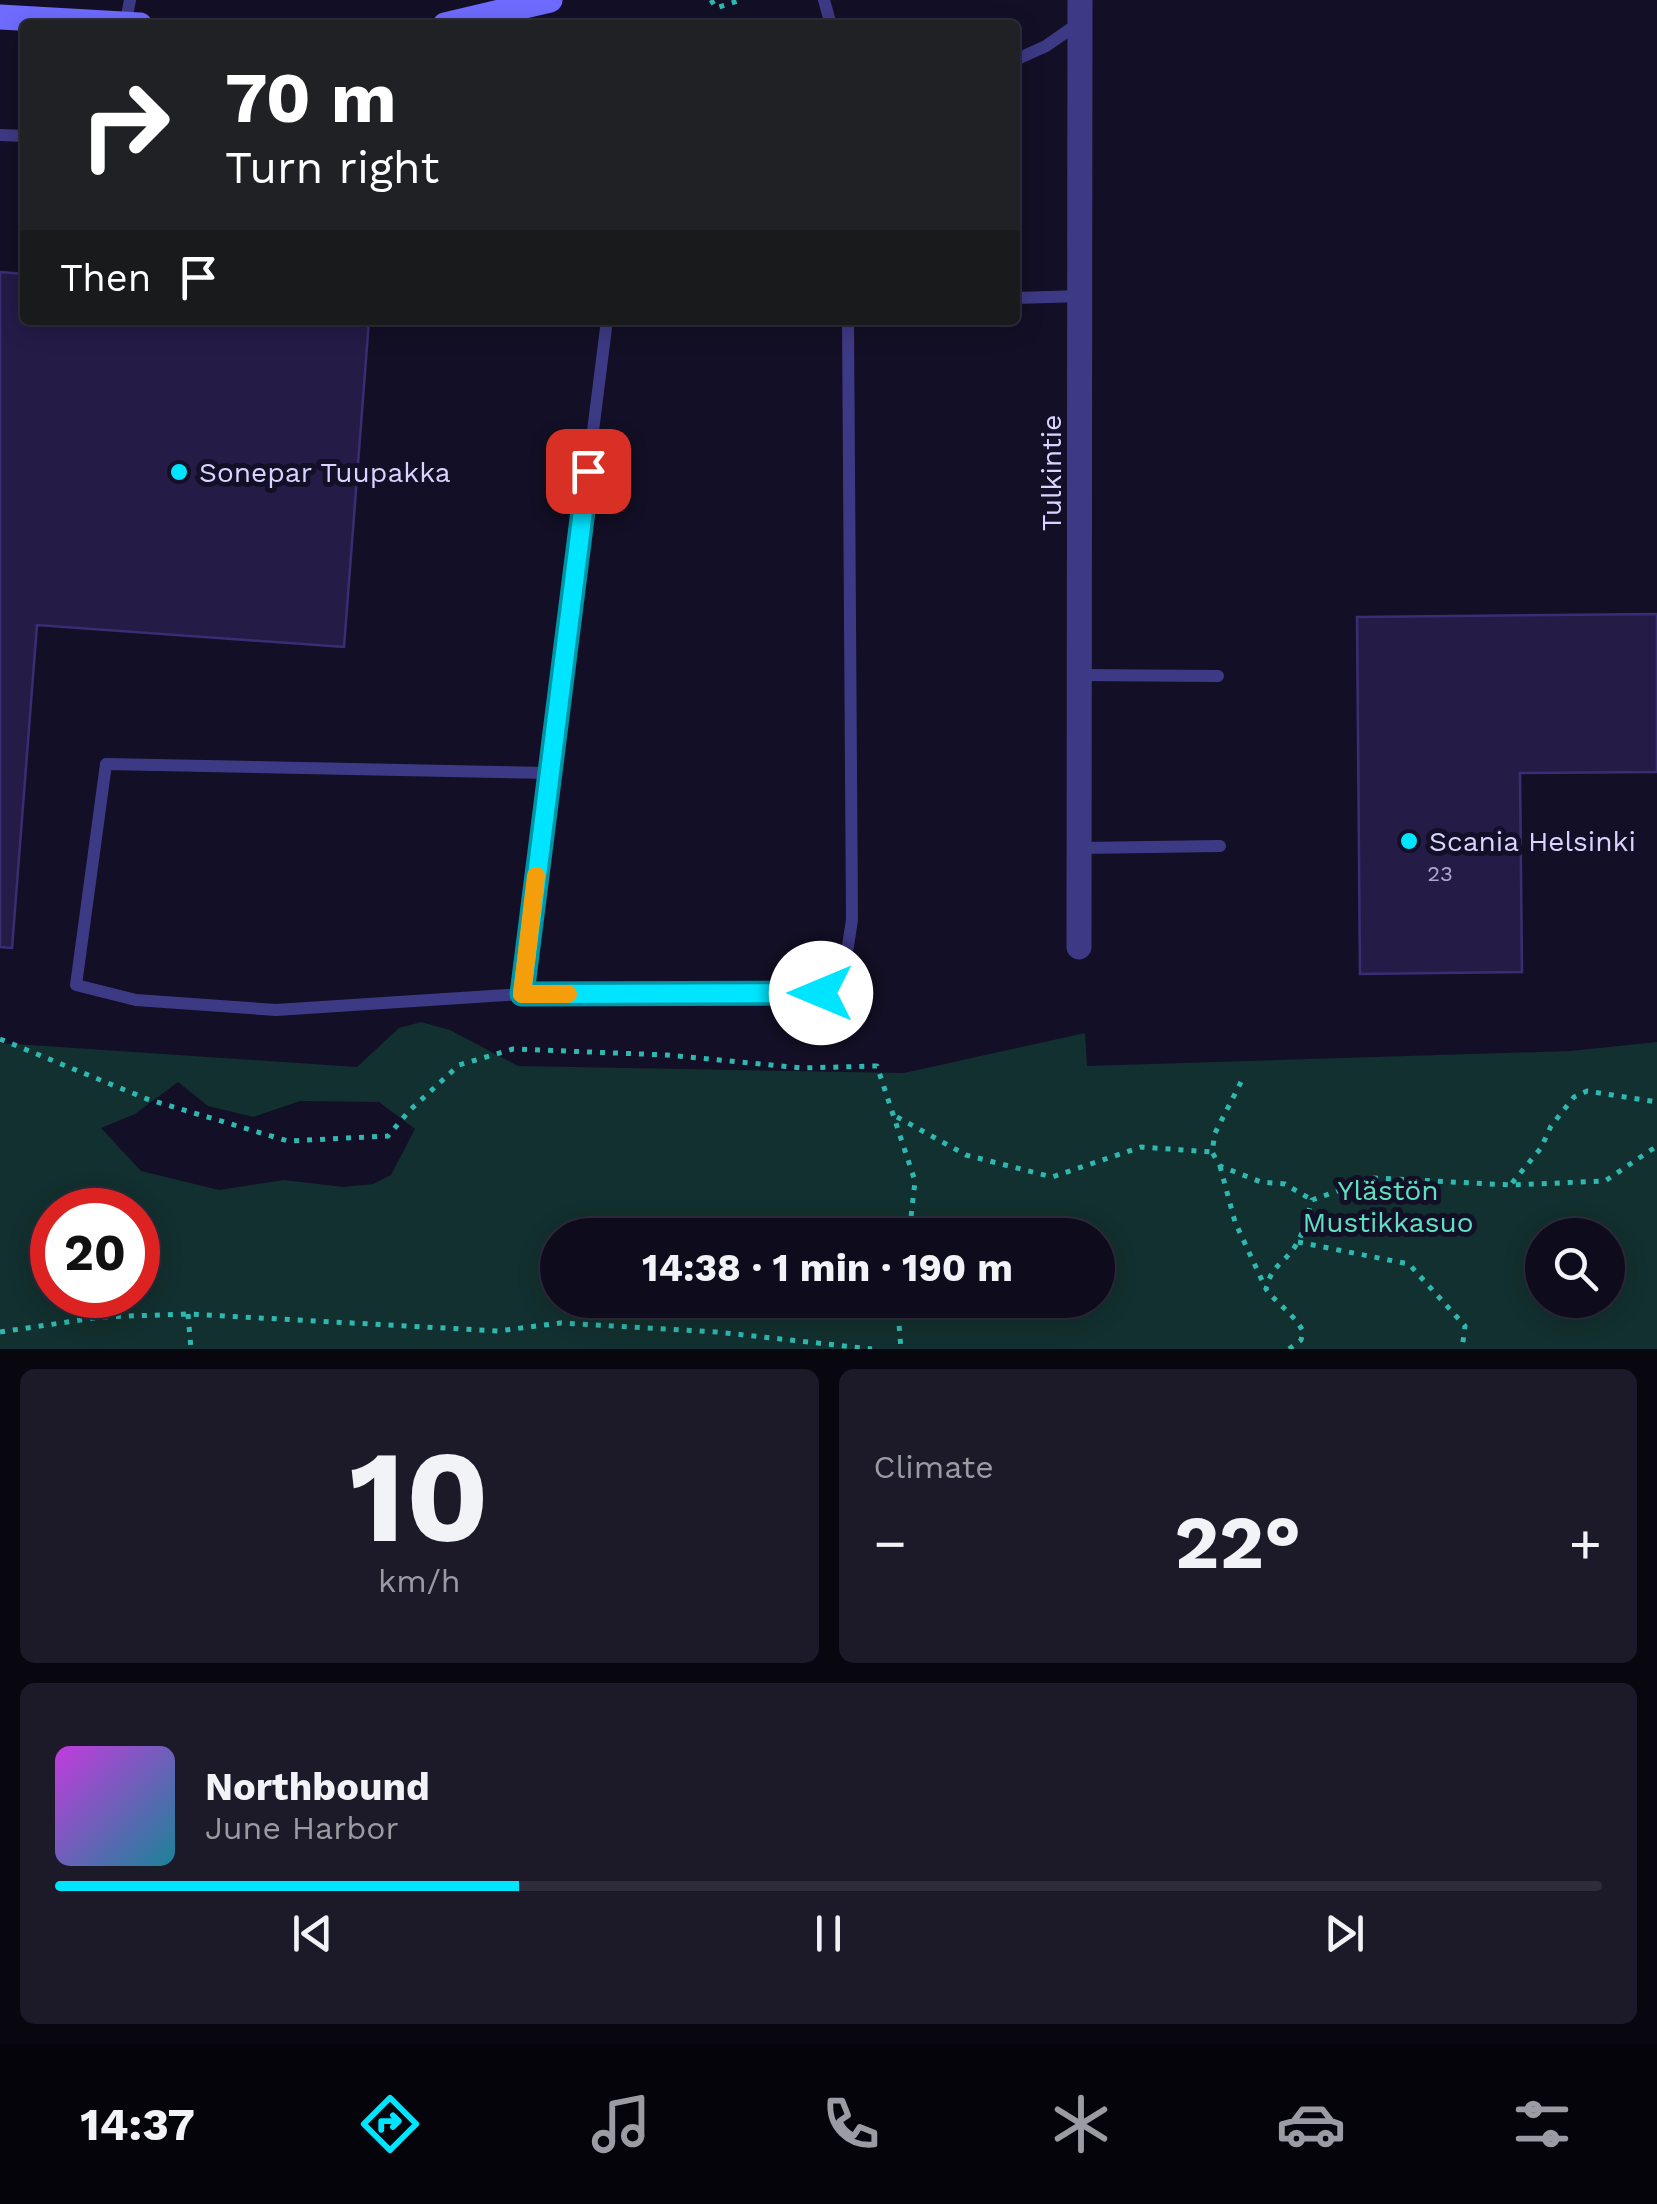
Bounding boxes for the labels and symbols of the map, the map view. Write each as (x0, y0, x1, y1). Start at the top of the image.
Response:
street label: Tulkintie (1035, 415, 1068, 531)
pin (546, 429, 631, 514)
place label: Sonepar Tuupakka (199, 456, 451, 489)
marker: Sonepar Tuupakka (168, 461, 190, 483)
place label: Scania Helsinki (1429, 825, 1636, 858)
marker: Scania Helsinki (1398, 830, 1420, 852)
house number: 23 (1427, 861, 1453, 886)
position arrow (769, 941, 873, 1045)
park label: Ylästön Mustikkasuo (1302, 1174, 1474, 1239)
speed limit sign: 20 (30, 1188, 160, 1318)

